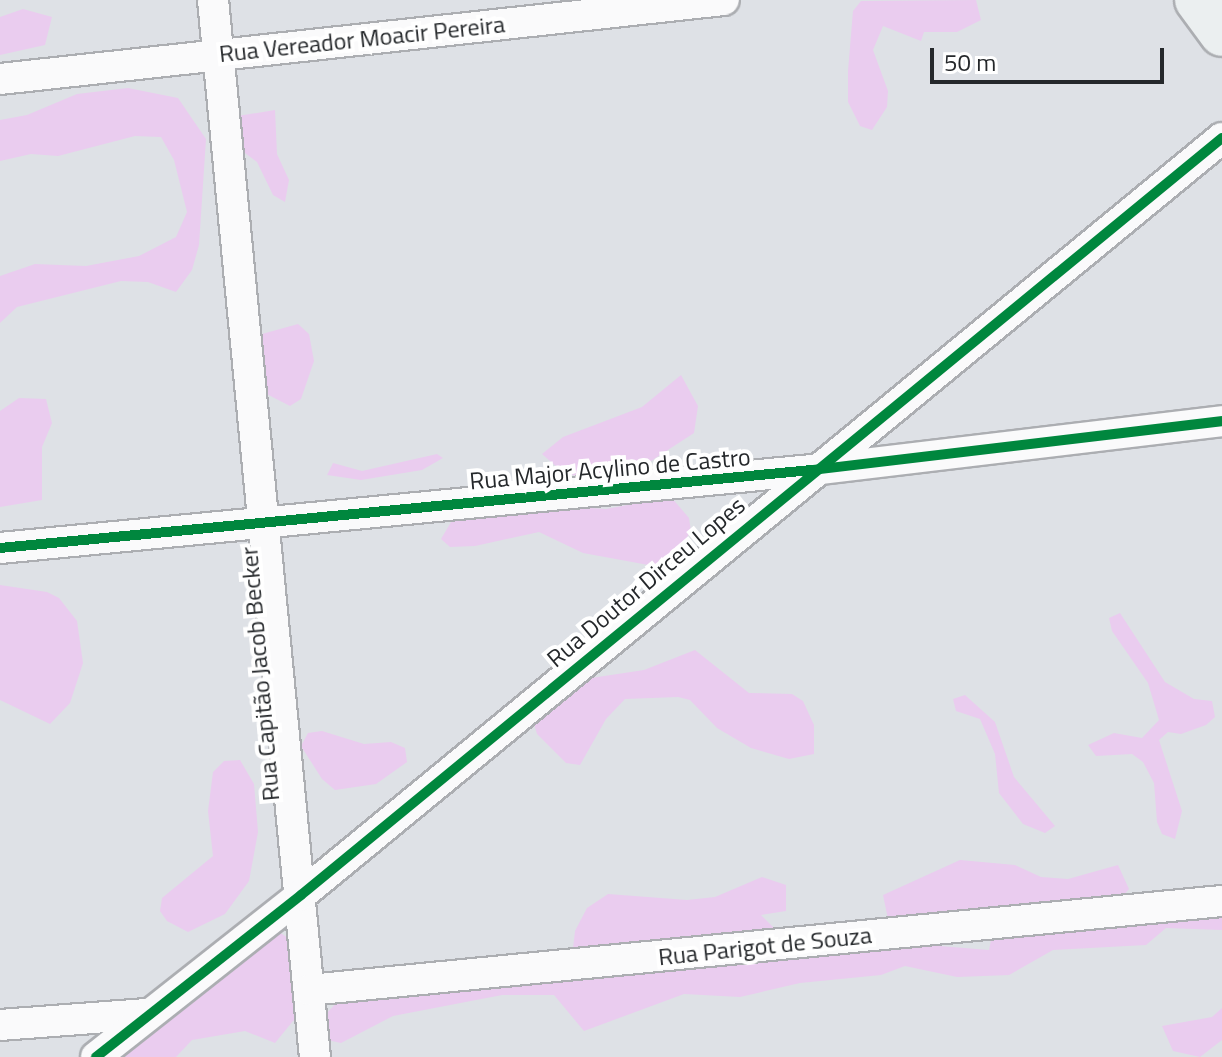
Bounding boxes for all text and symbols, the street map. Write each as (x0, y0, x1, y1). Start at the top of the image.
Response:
street label: Rua Vereador Moacir Pereira (218, 10, 506, 68)
scale bar (934, 32, 1168, 82)
text: 50 m (944, 44, 996, 80)
street label: Rua Major Acylino de Castro (468, 442, 752, 496)
street label: Rua Doutor Dirceu Lopes (541, 491, 751, 673)
street label: Rua Capitão Jacob Becker (235, 546, 285, 802)
street label: Rua Parigot de Souza (657, 920, 873, 972)

